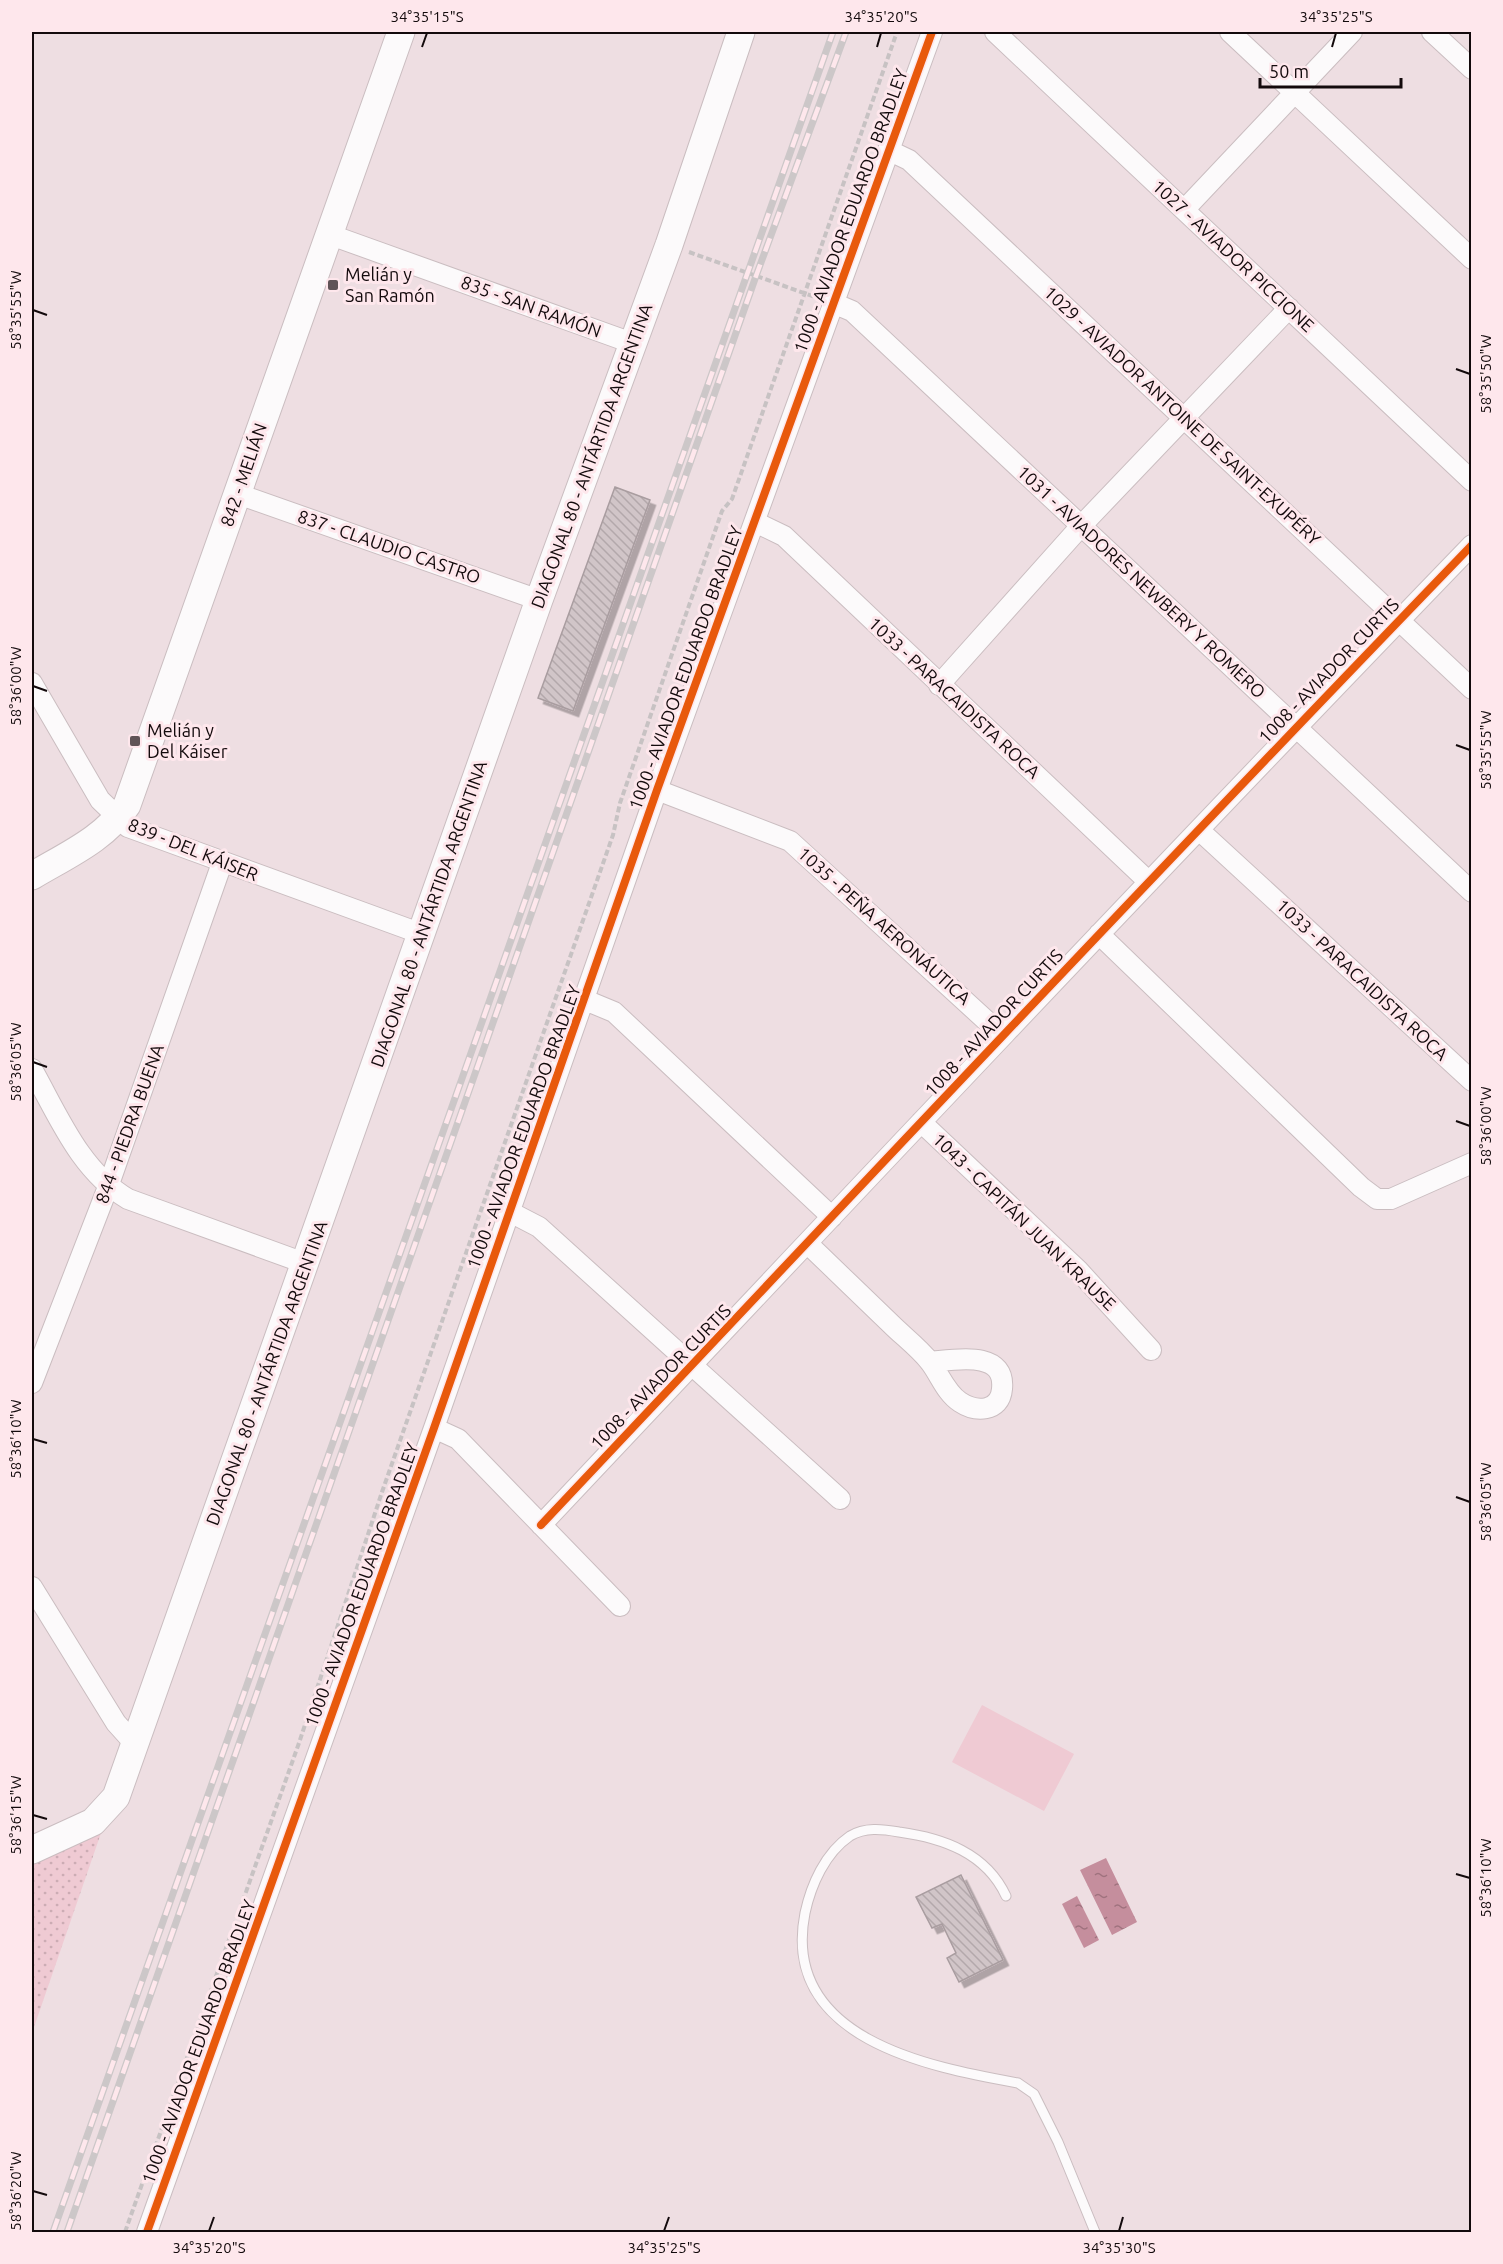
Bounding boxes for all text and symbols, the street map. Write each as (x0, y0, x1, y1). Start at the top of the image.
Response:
text: 34°35'15"S (390, 8, 464, 25)
text: 34°35'20"S (844, 8, 918, 25)
text: 34°35'25"S (1299, 8, 1373, 25)
scale bar (1260, 51, 1401, 89)
text: 50 m (1269, 61, 1309, 81)
street label: 1000 - AVIADOR EDUARDO BRADLEY (789, 65, 911, 355)
street label: 1027 - AVIADOR PICCIONE (1149, 175, 1319, 335)
place label: Melián y San Ramón (345, 264, 435, 305)
text: 58°35'55"W (7, 270, 24, 350)
street label: 835 - SAN RAMÓN (458, 270, 605, 341)
marker: Melián y San Ramón (326, 278, 340, 292)
street label: 1029 - AVIADOR ANTOINE DE SAINT-EXUPÉRY (1040, 281, 1326, 549)
street label: DIAGONAL 80 - ANTÁRTIDA ARGENTINA (526, 300, 656, 611)
text: 58°35'50"W (1477, 334, 1494, 414)
street label: 842 - MELIÁN (215, 420, 270, 529)
street label: 1031 - AVIADORES NEWBERY Y ROMERO (1014, 461, 1270, 702)
street label: 837 - CLAUDIO CASTRO (295, 505, 483, 587)
street label: 1000 - AVIADOR EDUARDO BRADLEY (624, 522, 746, 812)
street label: 1008 - AVIADOR CURTIS (1254, 594, 1403, 747)
street label: 1033 - PARACAIDISTA ROCA (865, 613, 1045, 782)
text: 58°36'00"W (7, 646, 24, 726)
text: 58°35'55"W (1477, 710, 1494, 790)
place label: Melián y Del Káiser (147, 720, 228, 761)
marker: Melián y Del Káiser (128, 734, 142, 748)
street label: DIAGONAL 80 - ANTÁRTIDA ARGENTINA (365, 757, 490, 1069)
street label: 839 - DEL KÁISER (125, 813, 262, 884)
street label: 1035 - PEÑA AERONÁUTICA (794, 842, 976, 1008)
street label: 1033 - PARACAIDISTA ROCA (1273, 895, 1453, 1064)
street label: 1008 - AVIADOR CURTIS (920, 945, 1066, 1100)
street label: 1000 - AVIADOR EDUARDO BRADLEY (462, 981, 584, 1271)
text: 58°36'05"W (7, 1022, 24, 1102)
street label: 844 - PIEDRA BUENA (91, 1041, 167, 1206)
text: 58°36'00"W (1477, 1086, 1494, 1166)
street label: 1043 - CAPITÁN JUAN KRAUSE (929, 1128, 1121, 1314)
street label: DIAGONAL 80 - ANTÁRTIDA ARGENTINA (201, 1217, 331, 1528)
street label: 1008 - AVIADOR CURTIS (586, 1300, 735, 1453)
text: 58°36'10"W (7, 1399, 24, 1479)
street label: 1000 - AVIADOR EDUARDO BRADLEY (300, 1439, 422, 1729)
text: 58°36'05"W (1477, 1462, 1494, 1542)
text: 58°36'15"W (7, 1775, 24, 1855)
text: 58°36'10"W (1477, 1838, 1494, 1918)
street label: 1000 - AVIADOR EDUARDO BRADLEY (137, 1896, 259, 2186)
text: 58°36'20"W (7, 2151, 24, 2231)
text: 34°35'20"S (172, 2239, 246, 2256)
text: 34°35'25"S (627, 2239, 701, 2256)
text: 34°35'30"S (1082, 2239, 1156, 2256)

